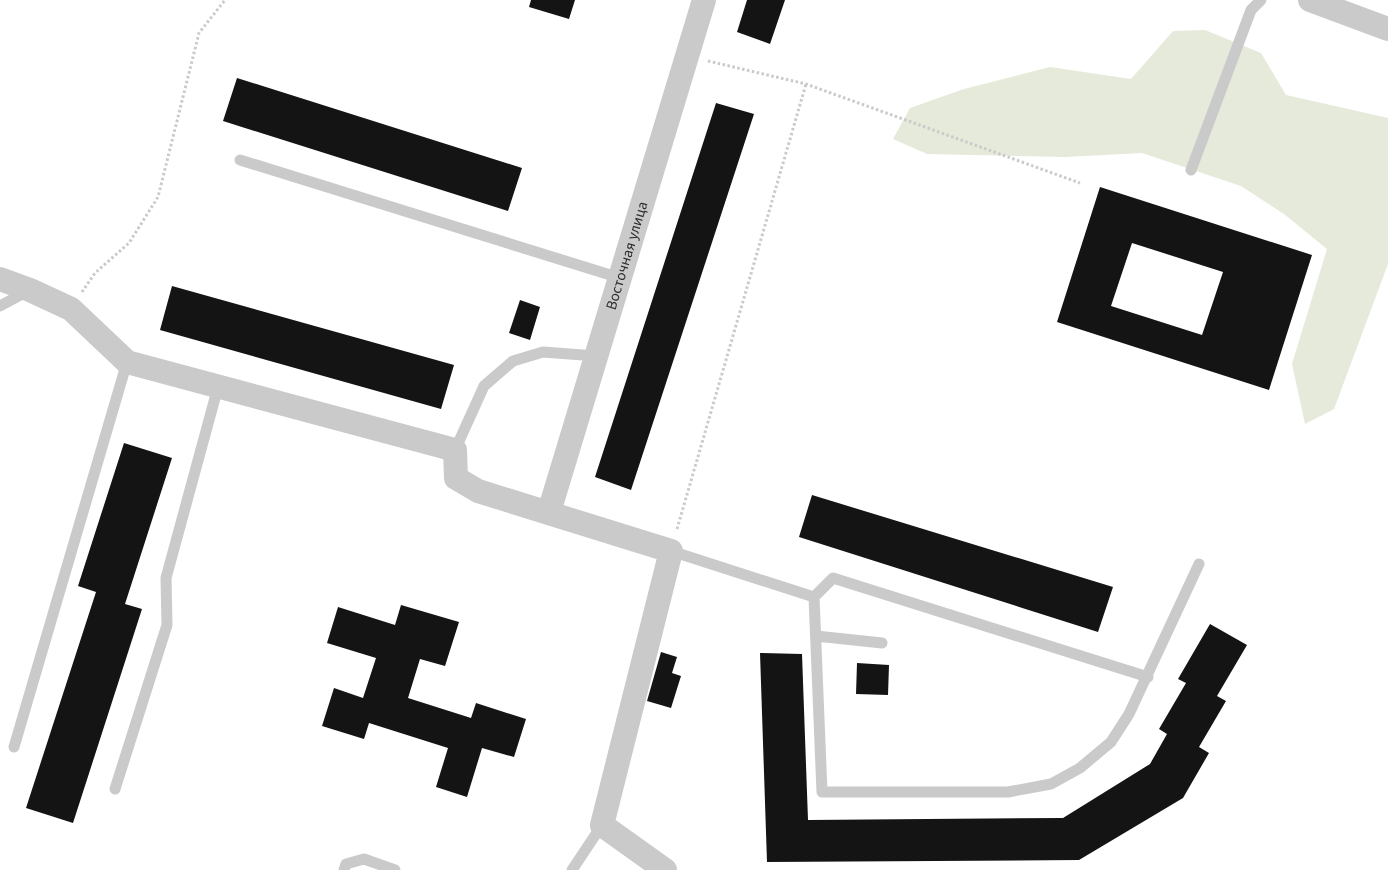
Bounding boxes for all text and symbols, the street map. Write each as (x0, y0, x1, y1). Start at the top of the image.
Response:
street label: Восточная улица (600, 199, 653, 312)

